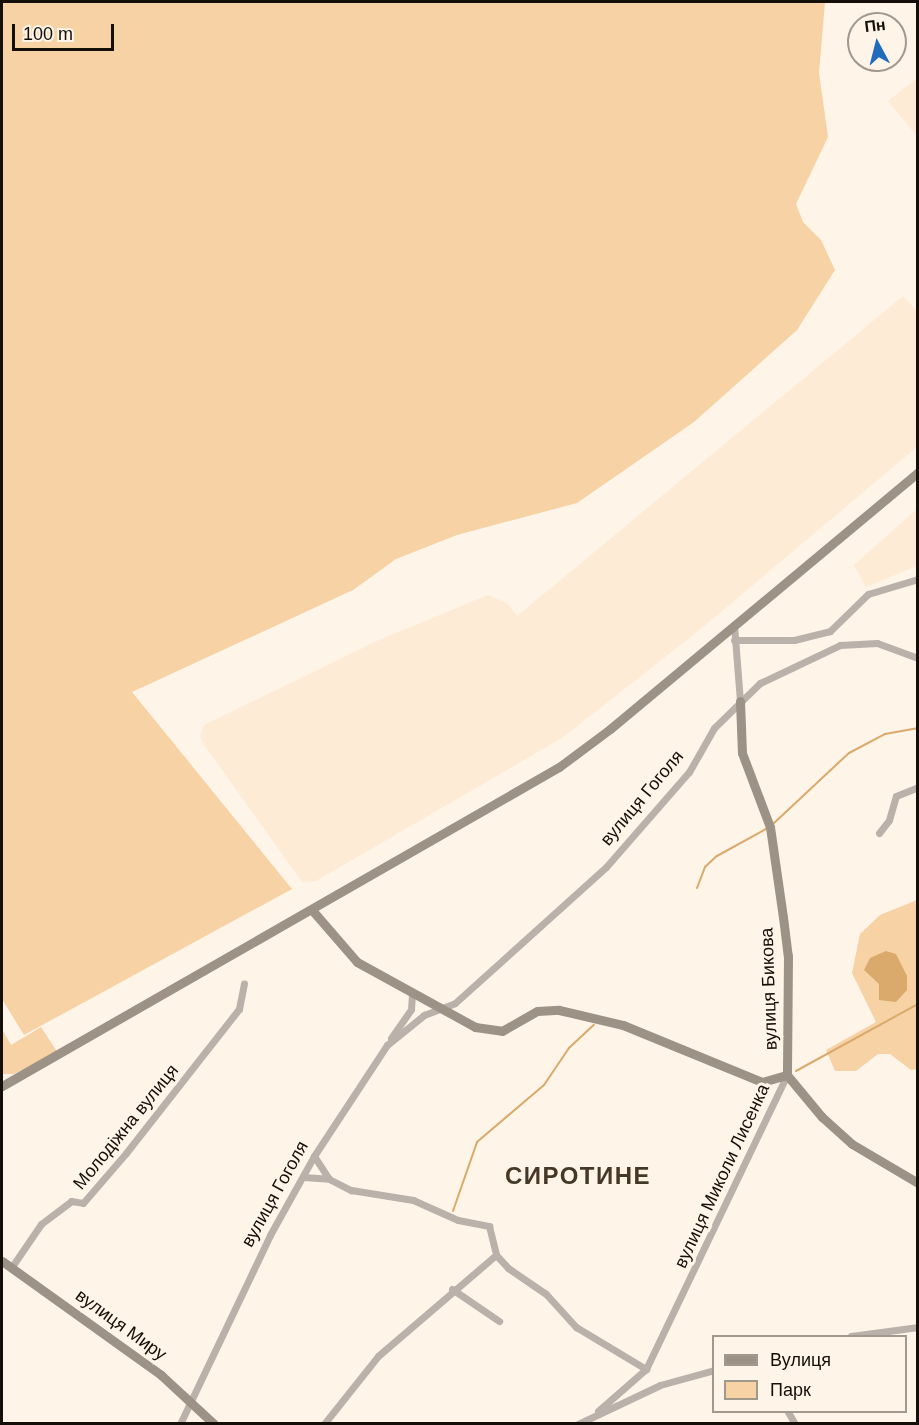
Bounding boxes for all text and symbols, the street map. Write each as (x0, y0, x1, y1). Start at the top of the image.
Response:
scale bar (15, 12, 117, 50)
north arrow (847, 12, 907, 72)
text: Пн (863, 16, 887, 35)
text: 100 m (23, 24, 73, 44)
street label: вулиця Гоголя (596, 746, 688, 850)
street label: вулиця Бикова (756, 927, 782, 1051)
street label: Молодіжна вулиця (69, 1060, 183, 1194)
street label: вулиця Миколи Лисенка (670, 1080, 774, 1272)
street label: вулиця Гоголя (237, 1137, 313, 1251)
district label: СИРОТИНЕ (505, 1162, 651, 1190)
street label: вулиця Миру (71, 1285, 171, 1365)
legend (712, 1335, 907, 1413)
text: Вулиця (770, 1350, 831, 1370)
text: Парк (770, 1380, 811, 1400)

